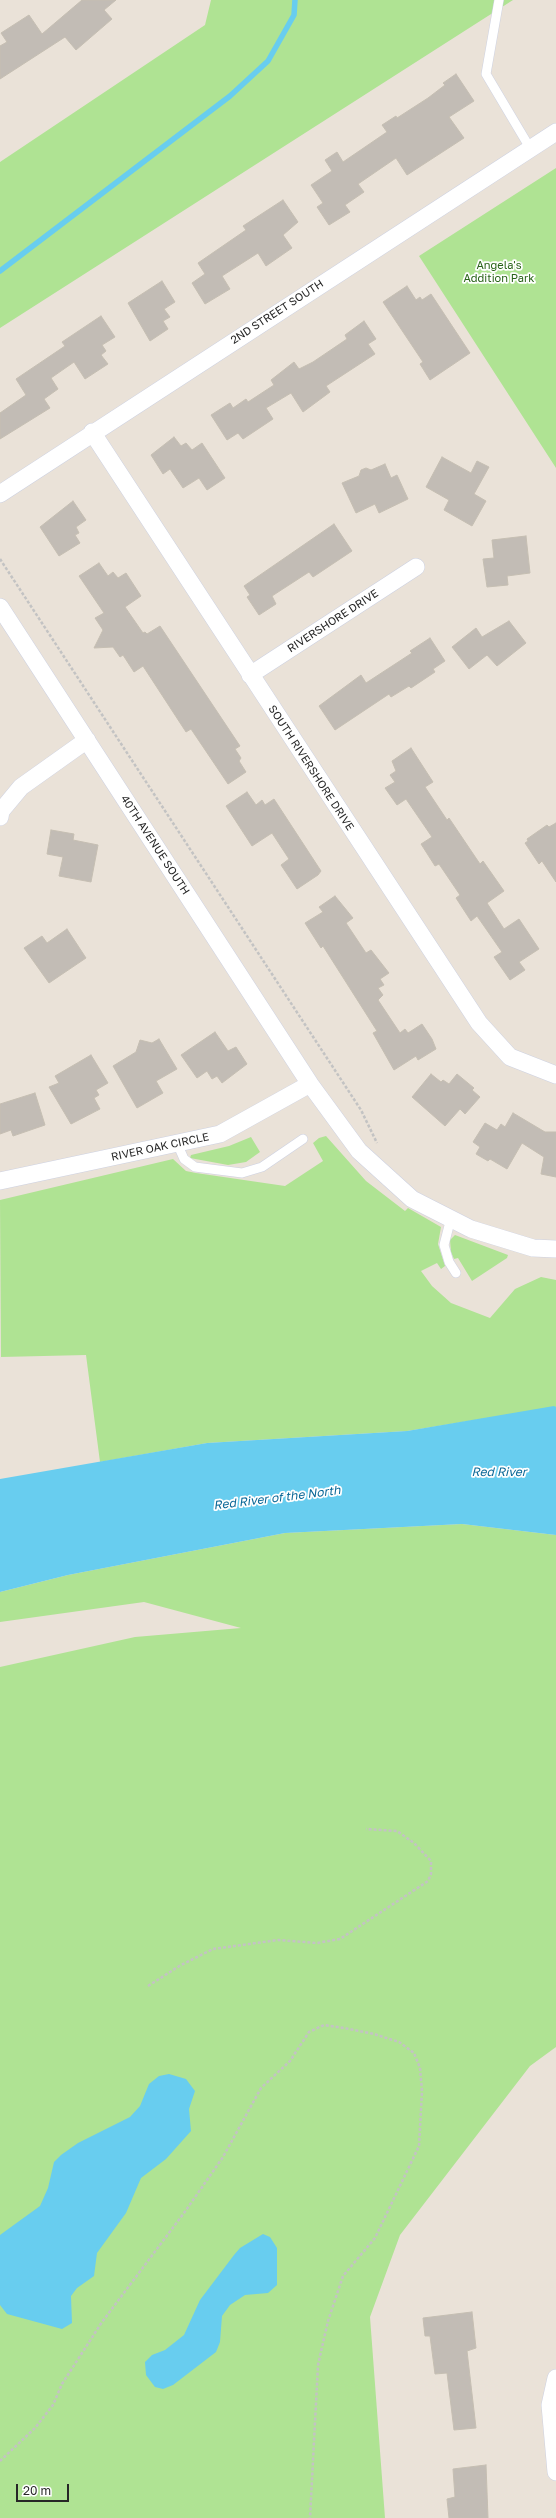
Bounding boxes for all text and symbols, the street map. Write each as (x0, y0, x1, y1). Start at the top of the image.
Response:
park label: Angela's Addition Park (463, 259, 535, 285)
street label: 2ND STREET SOUTH (228, 277, 326, 347)
street label: RIVERSHORE DRIVE (285, 587, 381, 655)
street label: SOUTH RIVERSHORE DRIVE (265, 703, 357, 833)
street label: 40TH AVENUE SOUTH (118, 793, 192, 897)
street label: RIVER OAK CIRCLE (110, 1130, 210, 1164)
water label: Red River (472, 1465, 526, 1479)
water label: Red River of the North (213, 1483, 341, 1513)
scale bar (18, 2476, 71, 2502)
text: 20 m (23, 2483, 51, 2498)

